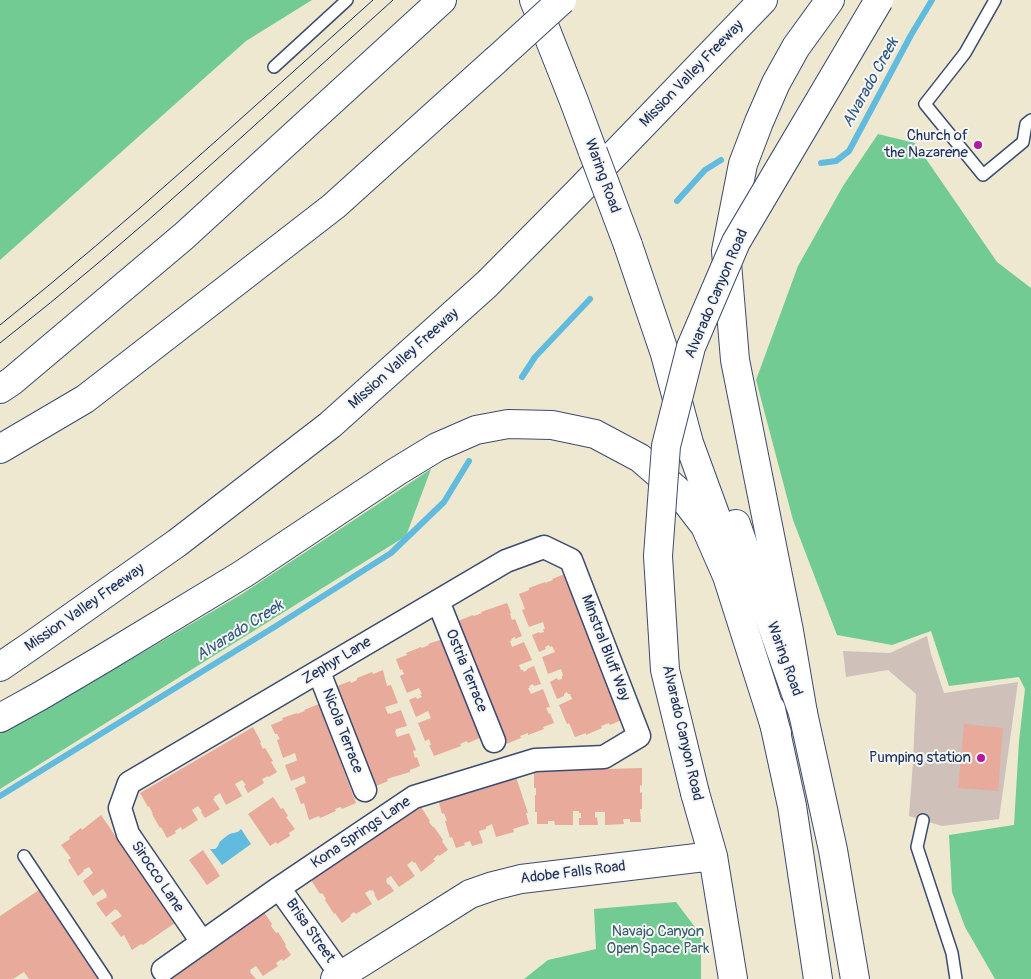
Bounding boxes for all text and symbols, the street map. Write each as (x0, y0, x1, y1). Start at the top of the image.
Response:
street label: Mission Valley Freeway (636, 17, 748, 131)
water label: Alvarado Creek (839, 35, 903, 131)
place label: Church of the Nazarene (884, 127, 968, 162)
street label: Waring Road (580, 136, 624, 216)
marker: Church of the Nazarene (972, 139, 984, 151)
street label: Alvarado Canyon Road (682, 227, 752, 361)
street label: Mission Valley Freeway (345, 305, 463, 413)
street label: Mission Valley Freeway (22, 560, 148, 656)
street label: Minstral Bluff Way (576, 592, 634, 704)
water label: Alvarado Creek (193, 597, 287, 665)
street label: Waring Road (762, 619, 806, 699)
street label: Ostria Terrace (441, 627, 491, 715)
street label: Zephyr Lane (299, 633, 375, 689)
street label: Alvarado Canyon Road (658, 663, 706, 803)
street label: Nicola Terrace (318, 686, 366, 776)
place label: Pumping station (869, 749, 971, 767)
marker: Pumping station (975, 752, 987, 764)
street label: Kona Springs Lane (308, 793, 414, 873)
street label: Sirocco Lane (127, 838, 187, 916)
street label: Adobe Falls Road (519, 858, 627, 888)
street label: Brisa Street (281, 895, 339, 967)
park label: Navajo Canyon Open Space Park (607, 923, 709, 958)

